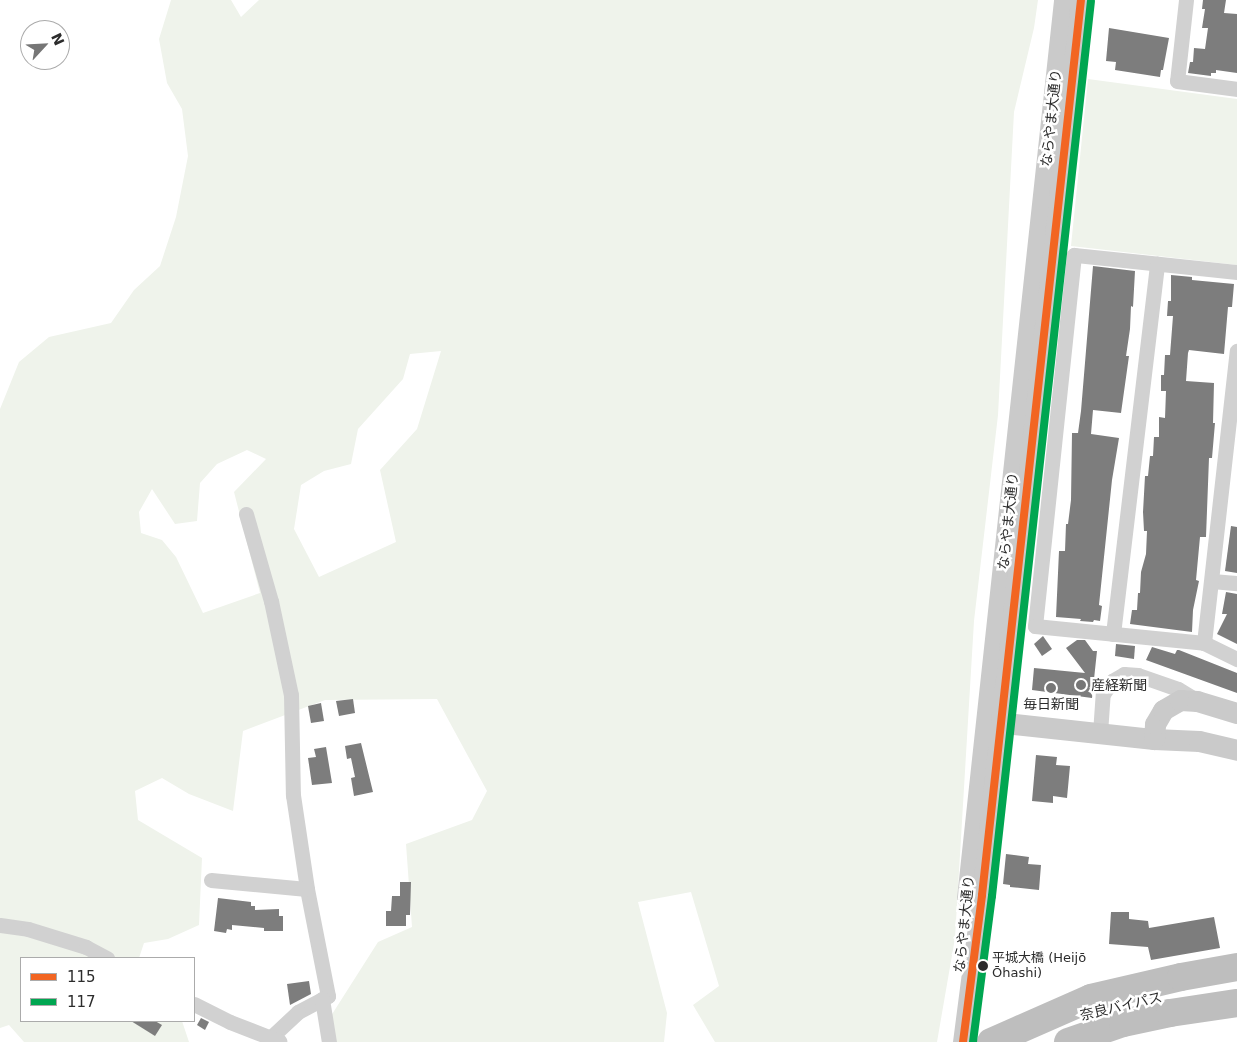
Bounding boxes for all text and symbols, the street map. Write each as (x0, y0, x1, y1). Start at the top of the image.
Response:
north arrow (20, 20, 70, 70)
text: N (48, 30, 67, 48)
street label: ならやま大通り (1038, 68, 1064, 168)
street label: ならやま大通り (995, 471, 1021, 571)
place label: 産経新聞 (1091, 677, 1147, 693)
marker: 産経新聞 (1075, 679, 1087, 691)
marker: 毎日新聞 (1045, 682, 1057, 694)
place label: 毎日新聞 (1023, 696, 1079, 712)
street label: ならやま大通り (951, 874, 977, 974)
place label: 平城大橋 (Heijō Ōhashi) (992, 951, 1086, 982)
legend (20, 957, 195, 1022)
marker: 平城大橋 (Heijō Ōhashi) (978, 961, 988, 971)
text: 115 (67, 968, 96, 986)
street label: 奈良バイパス (1078, 988, 1164, 1024)
text: 117 (67, 993, 96, 1011)

